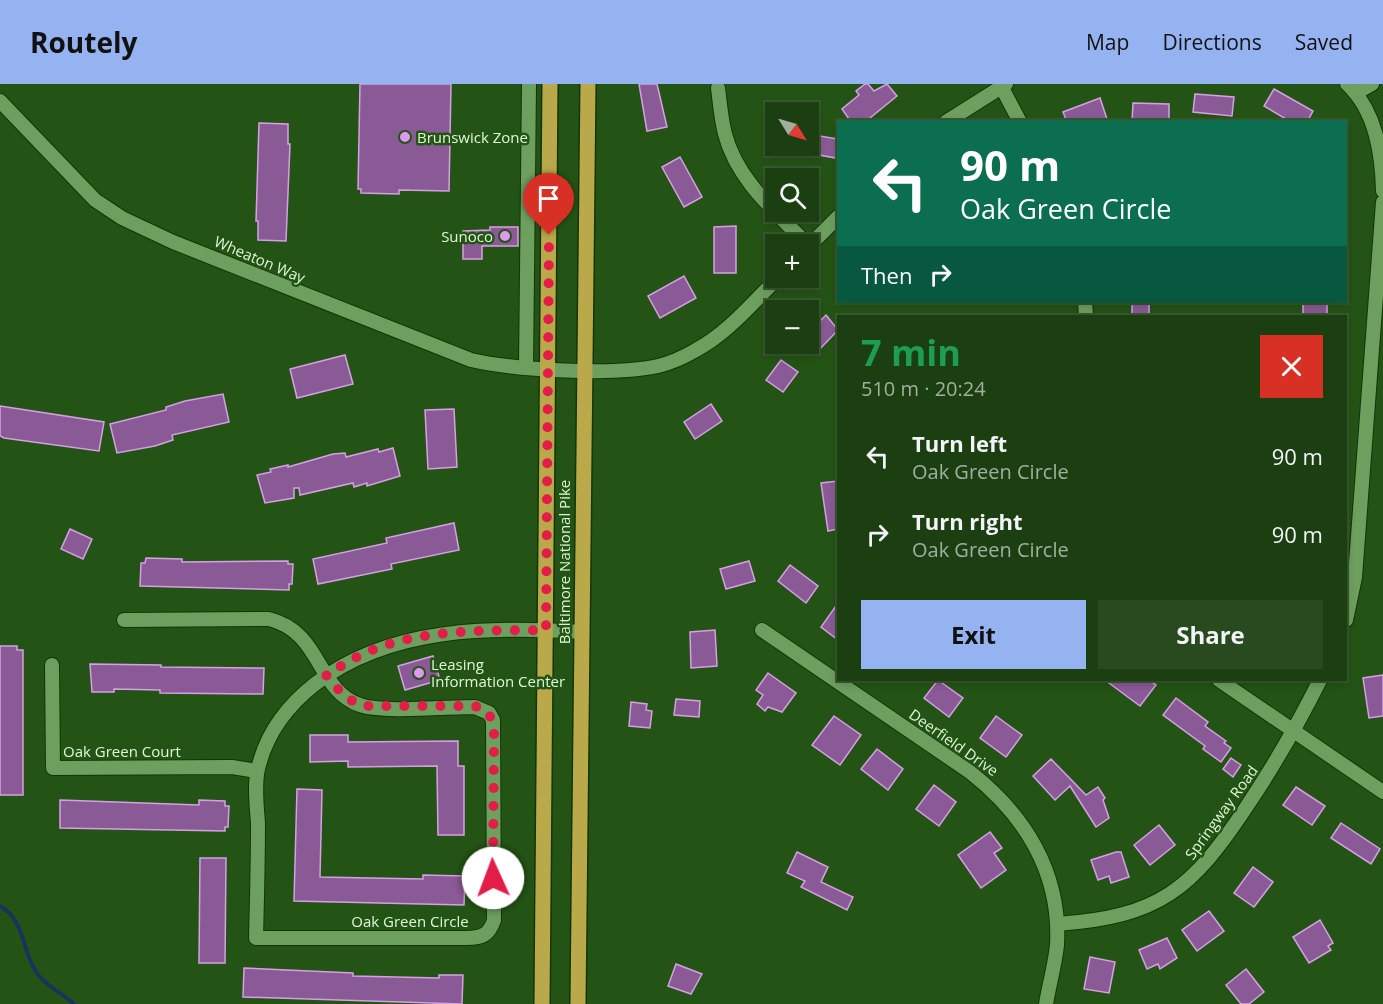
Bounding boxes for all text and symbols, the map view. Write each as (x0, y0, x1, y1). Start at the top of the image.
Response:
text: Routely (30, 23, 137, 61)
text: Map (1086, 28, 1129, 56)
text: Directions (1162, 28, 1262, 56)
text: Saved (1295, 28, 1353, 56)
north arrow (765, 102, 819, 156)
map controls (765, 102, 819, 354)
place label: Brunswick Zone (417, 127, 528, 147)
marker: Brunswick Zone (398, 130, 412, 144)
text: 90 m (960, 136, 1060, 193)
icon: left (861, 144, 939, 222)
button: search (765, 168, 819, 222)
pin (523, 173, 574, 235)
icon: arrive (532, 182, 565, 215)
text: Oak Green Circle (960, 190, 1172, 227)
place label: Sunoco (441, 226, 493, 246)
marker: Sunoco (498, 229, 512, 243)
street label: Wheaton Way (211, 231, 309, 287)
button: + (765, 234, 819, 288)
icon: right (924, 258, 957, 291)
text: Then (861, 260, 912, 290)
button: − (765, 300, 819, 354)
text: 7 min (861, 328, 961, 377)
button: close (1260, 335, 1323, 398)
text: 510 m · 20:24 (861, 375, 986, 402)
text: Turn left (912, 428, 1007, 458)
icon: left (861, 440, 894, 473)
text: 90 m (1272, 441, 1323, 471)
text: Oak Green Circle (912, 458, 1069, 485)
street label: Baltimore National Pike (554, 480, 574, 644)
text: Turn right (912, 506, 1023, 536)
icon: right (861, 518, 894, 551)
text: 90 m (1272, 519, 1323, 549)
text: Oak Green Circle (912, 536, 1069, 563)
button: Exit (861, 600, 1086, 669)
button: Share (1098, 600, 1323, 669)
place label: Leasing Information Center (431, 654, 565, 691)
marker: Leasing Information Center (412, 666, 426, 680)
street label: Deerfield Drive (905, 704, 1003, 780)
street label: Oak Green Court (63, 741, 181, 761)
street label: Springway Road (1180, 761, 1262, 863)
position arrow (461, 846, 525, 910)
street label: Oak Green Circle (351, 911, 469, 931)

